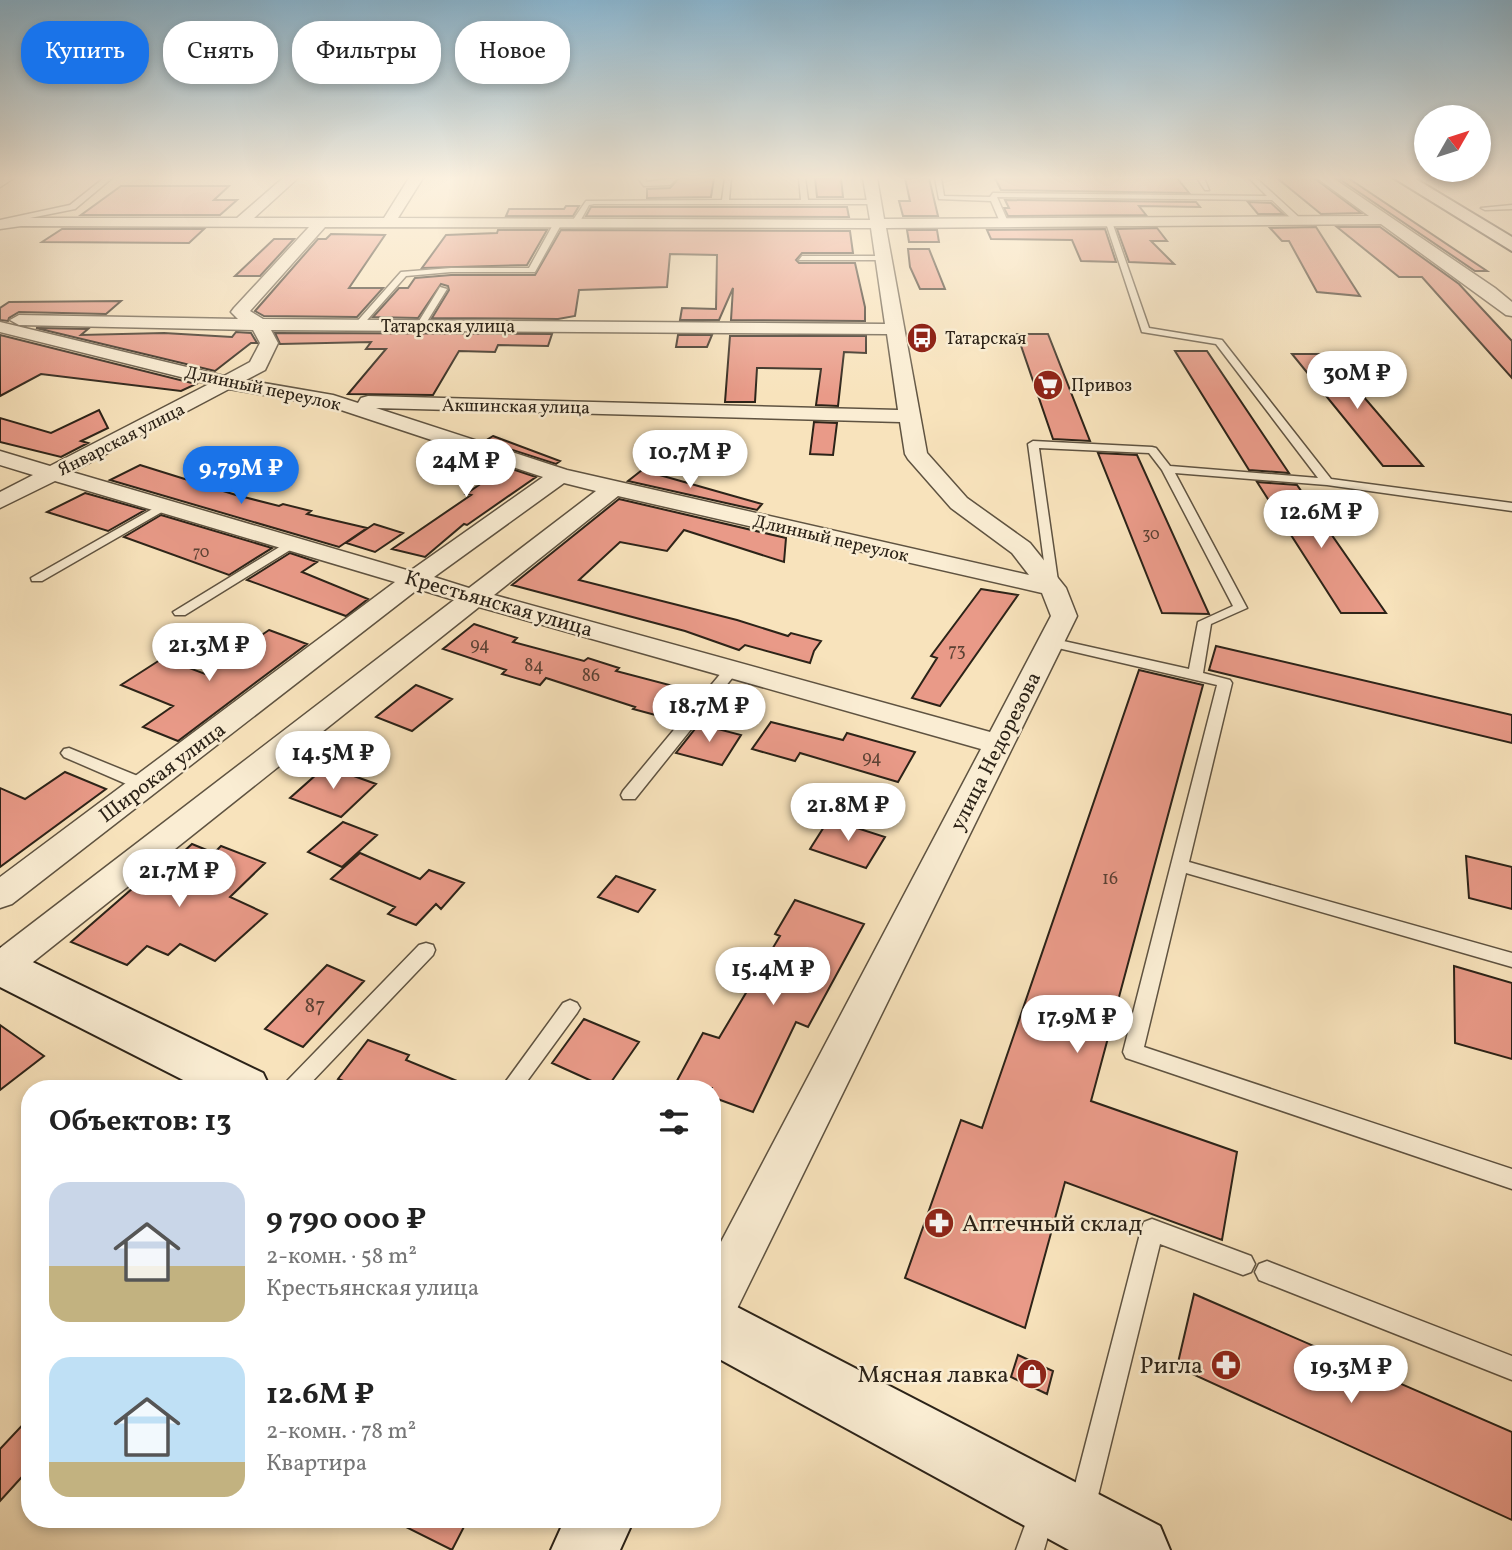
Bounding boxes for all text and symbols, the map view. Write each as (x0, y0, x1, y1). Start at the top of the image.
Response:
chip: Купить (21, 21, 149, 84)
chip: Снять (163, 21, 278, 84)
chip: Фильтры (292, 21, 441, 84)
chip: Новое (455, 21, 570, 84)
north arrow (1414, 105, 1491, 182)
map controls (1414, 105, 1491, 182)
street label: Татарская улица (381, 315, 515, 340)
bus stop icon: Татарская (905, 321, 939, 355)
place label: Татарская (945, 327, 1026, 352)
pin: 30M ₽ (1308, 352, 1406, 411)
text: 30M ₽ (1323, 358, 1391, 390)
street label: Длинный переулок (182, 361, 343, 418)
supermarket icon: Привоз (1031, 368, 1065, 402)
place label: Привоз (1071, 374, 1132, 399)
street label: Акшинская улица (442, 394, 590, 421)
street label: Январская улица (54, 398, 190, 483)
pin: 10.7M ₽ (625, 430, 755, 490)
text: 10.7M ₽ (649, 437, 731, 469)
pin: 24M ₽ (417, 440, 515, 499)
text: 24M ₽ (432, 446, 500, 478)
pin: 9.79M ₽ (176, 447, 306, 506)
text: 9.79M ₽ (199, 453, 283, 485)
pin: 12.6M ₽ (1256, 490, 1386, 550)
text: 12.6M ₽ (1280, 497, 1362, 529)
street label: Длинный переулок (750, 509, 911, 570)
house number: 30 (1142, 524, 1160, 546)
house number: 70 (193, 542, 209, 564)
street label: Крестьянская улица (401, 564, 596, 645)
pin: 21.3M ₽ (144, 624, 274, 683)
text: 21.3M ₽ (168, 630, 250, 662)
house number: 94 (470, 633, 490, 658)
house number: 73 (948, 639, 966, 664)
house number: 84 (524, 654, 544, 679)
house number: 86 (582, 664, 600, 689)
street label: улица Недорезова (944, 667, 1049, 836)
pin: 18.7M ₽ (644, 684, 774, 744)
text: 18.7M ₽ (669, 691, 749, 723)
street label: Широкая улица (94, 716, 232, 830)
pin: 14.5M ₽ (268, 732, 398, 791)
text: 14.5M ₽ (291, 738, 375, 770)
house number: 94 (862, 746, 882, 771)
pin: 21.8M ₽ (783, 784, 913, 843)
text: 21.8M ₽ (807, 790, 889, 822)
pin: 21.7M ₽ (114, 850, 244, 909)
text: 21.7M ₽ (139, 856, 219, 888)
house number: 16 (1102, 867, 1118, 892)
pin: 15.4M ₽ (708, 948, 838, 1007)
text: 15.4M ₽ (731, 954, 815, 986)
house number: 87 (305, 992, 325, 1021)
pin: 17.9M ₽ (1012, 996, 1142, 1055)
text: 17.9M ₽ (1037, 1002, 1117, 1034)
text: Объектов: 13 (49, 1101, 232, 1143)
icon: filters (655, 1103, 693, 1141)
text: 9 790 000 ₽ (266, 1199, 426, 1241)
pharmacy icon: Аптечный склад (922, 1206, 956, 1240)
place label: Аптечный склад (962, 1208, 1143, 1242)
icon: home (105, 1210, 189, 1294)
text: 2-комн. · 58 m² (266, 1241, 417, 1273)
text: Крестьянская улица (266, 1273, 479, 1305)
pin: 19.3M ₽ (1286, 1346, 1416, 1405)
pharmacy icon: Ригла (1209, 1348, 1243, 1382)
place label: Ригла (1140, 1350, 1203, 1384)
text: 19.3M ₽ (1310, 1352, 1392, 1384)
shop icon: Мясная лавка (1015, 1357, 1049, 1391)
place label: Мясная лавка (858, 1359, 1009, 1393)
text: 12.6M ₽ (266, 1374, 374, 1416)
icon: home (105, 1385, 189, 1469)
text: 2-комн. · 78 m² (266, 1416, 416, 1448)
text: Квартира (266, 1448, 367, 1480)

